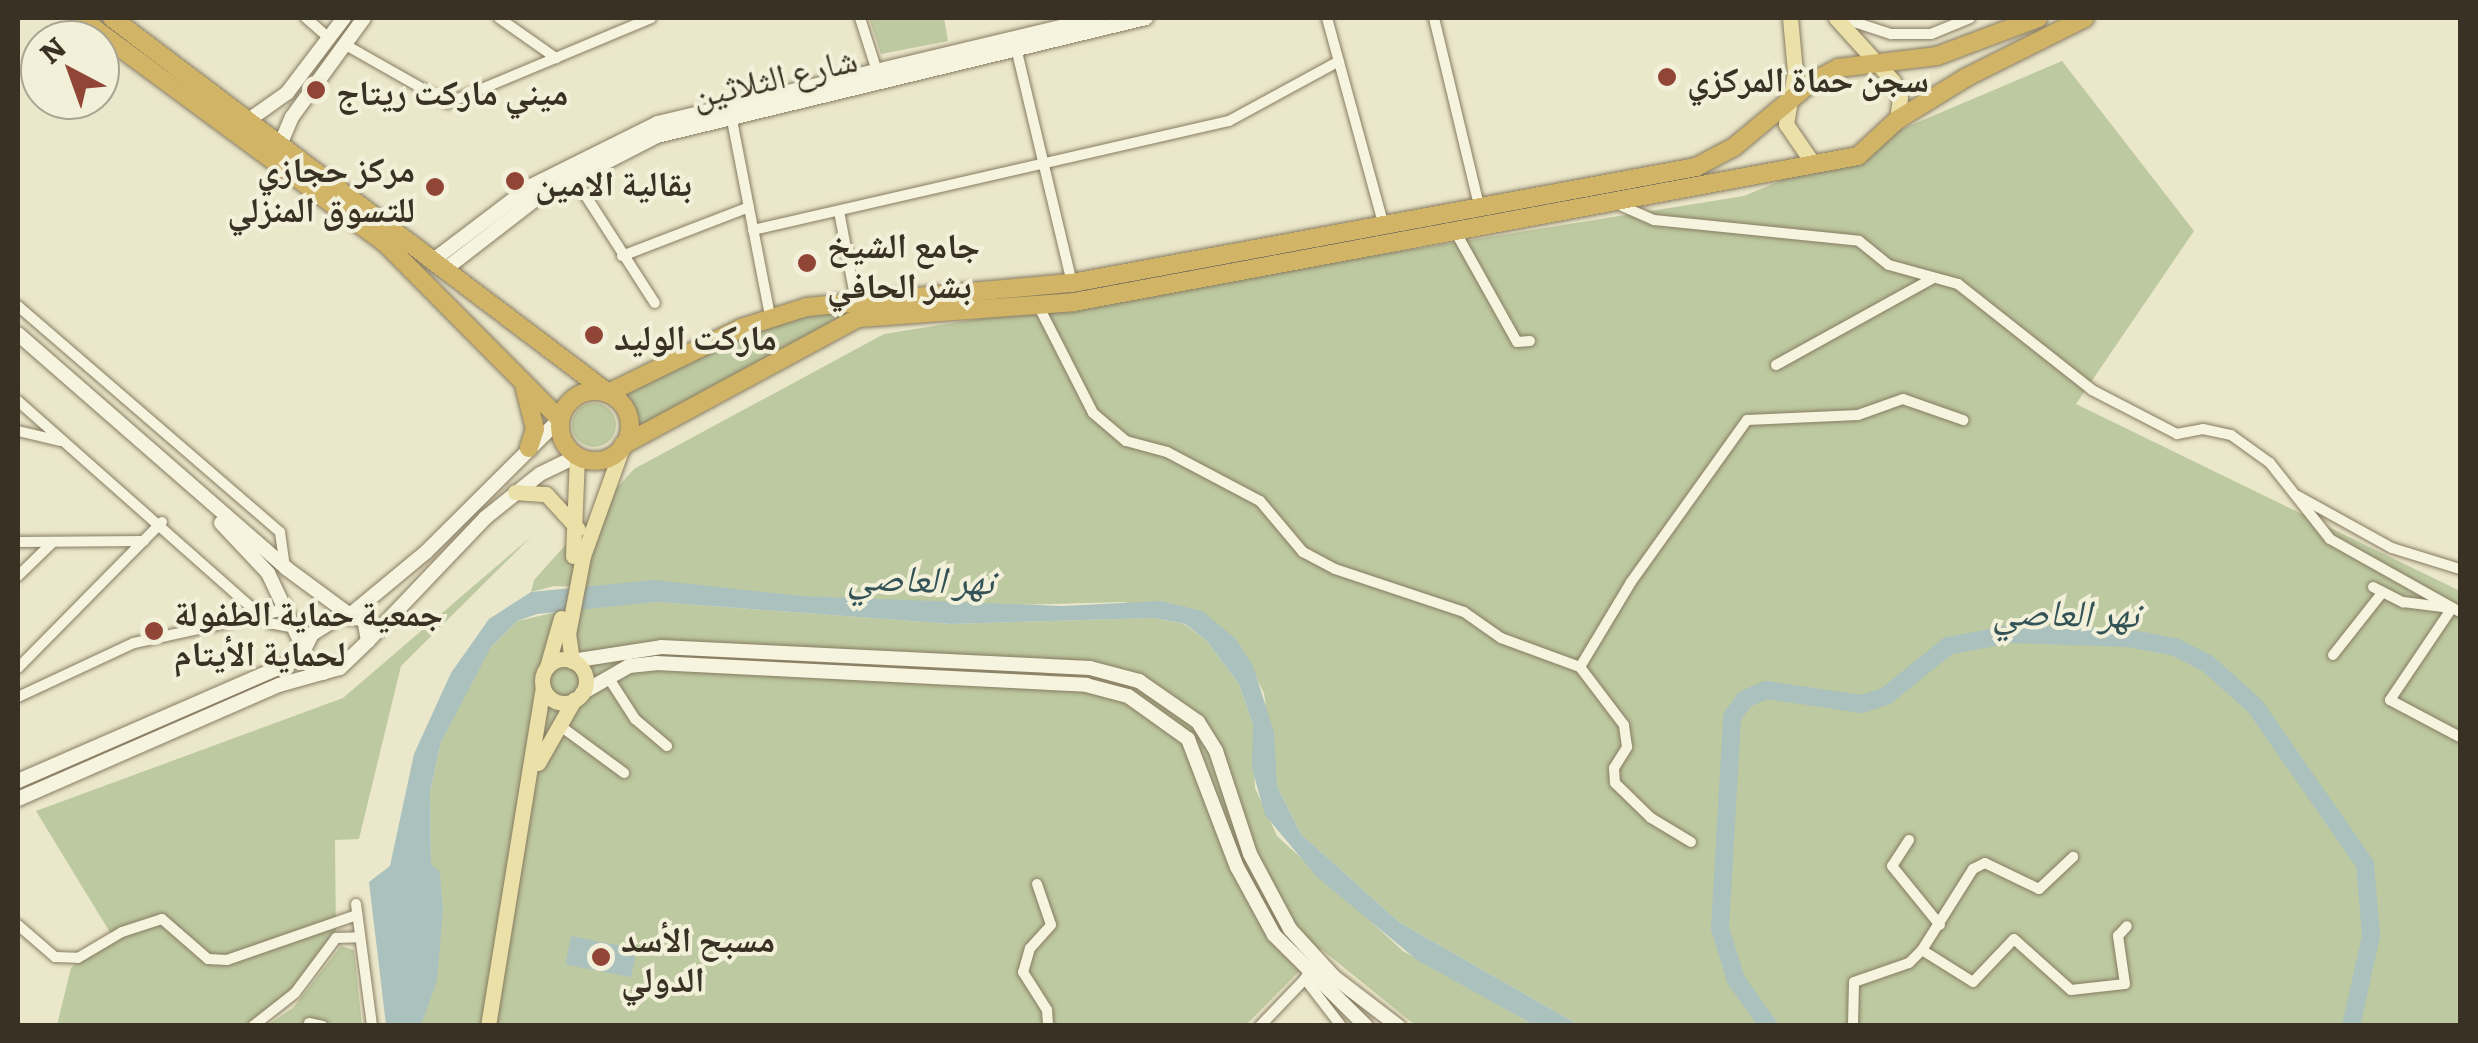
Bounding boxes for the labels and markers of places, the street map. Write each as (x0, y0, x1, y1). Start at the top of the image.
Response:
place label: سجن حماة المركزي (1687, 56, 1929, 98)
marker: سجن حماة المركزي (1656, 66, 1678, 88)
place label: ميني ماركت ريتاج (336, 69, 568, 111)
marker: ميني ماركت ريتاج (305, 79, 327, 101)
place label: مركز حجازي للتسوق المنزلي (227, 146, 415, 228)
place label: بقالية الامين (535, 160, 692, 202)
marker: بقالية الامين (504, 170, 526, 192)
marker: مركز حجازي للتسوق المنزلي (424, 176, 446, 198)
place label: جامع الشيخ بشر الحافي (827, 222, 980, 304)
marker: جامع الشيخ بشر الحافي (796, 252, 818, 274)
place label: ماركت الوليد (614, 314, 777, 356)
marker: ماركت الوليد (583, 324, 605, 346)
place label: جمعية حماية الطفولة لحماية الأيتام (174, 590, 443, 672)
marker: جمعية حماية الطفولة لحماية الأيتام (143, 620, 165, 642)
place label: مسبح الأسد الدولي (621, 916, 775, 998)
marker: مسبح الأسد الدولي (590, 946, 612, 968)

